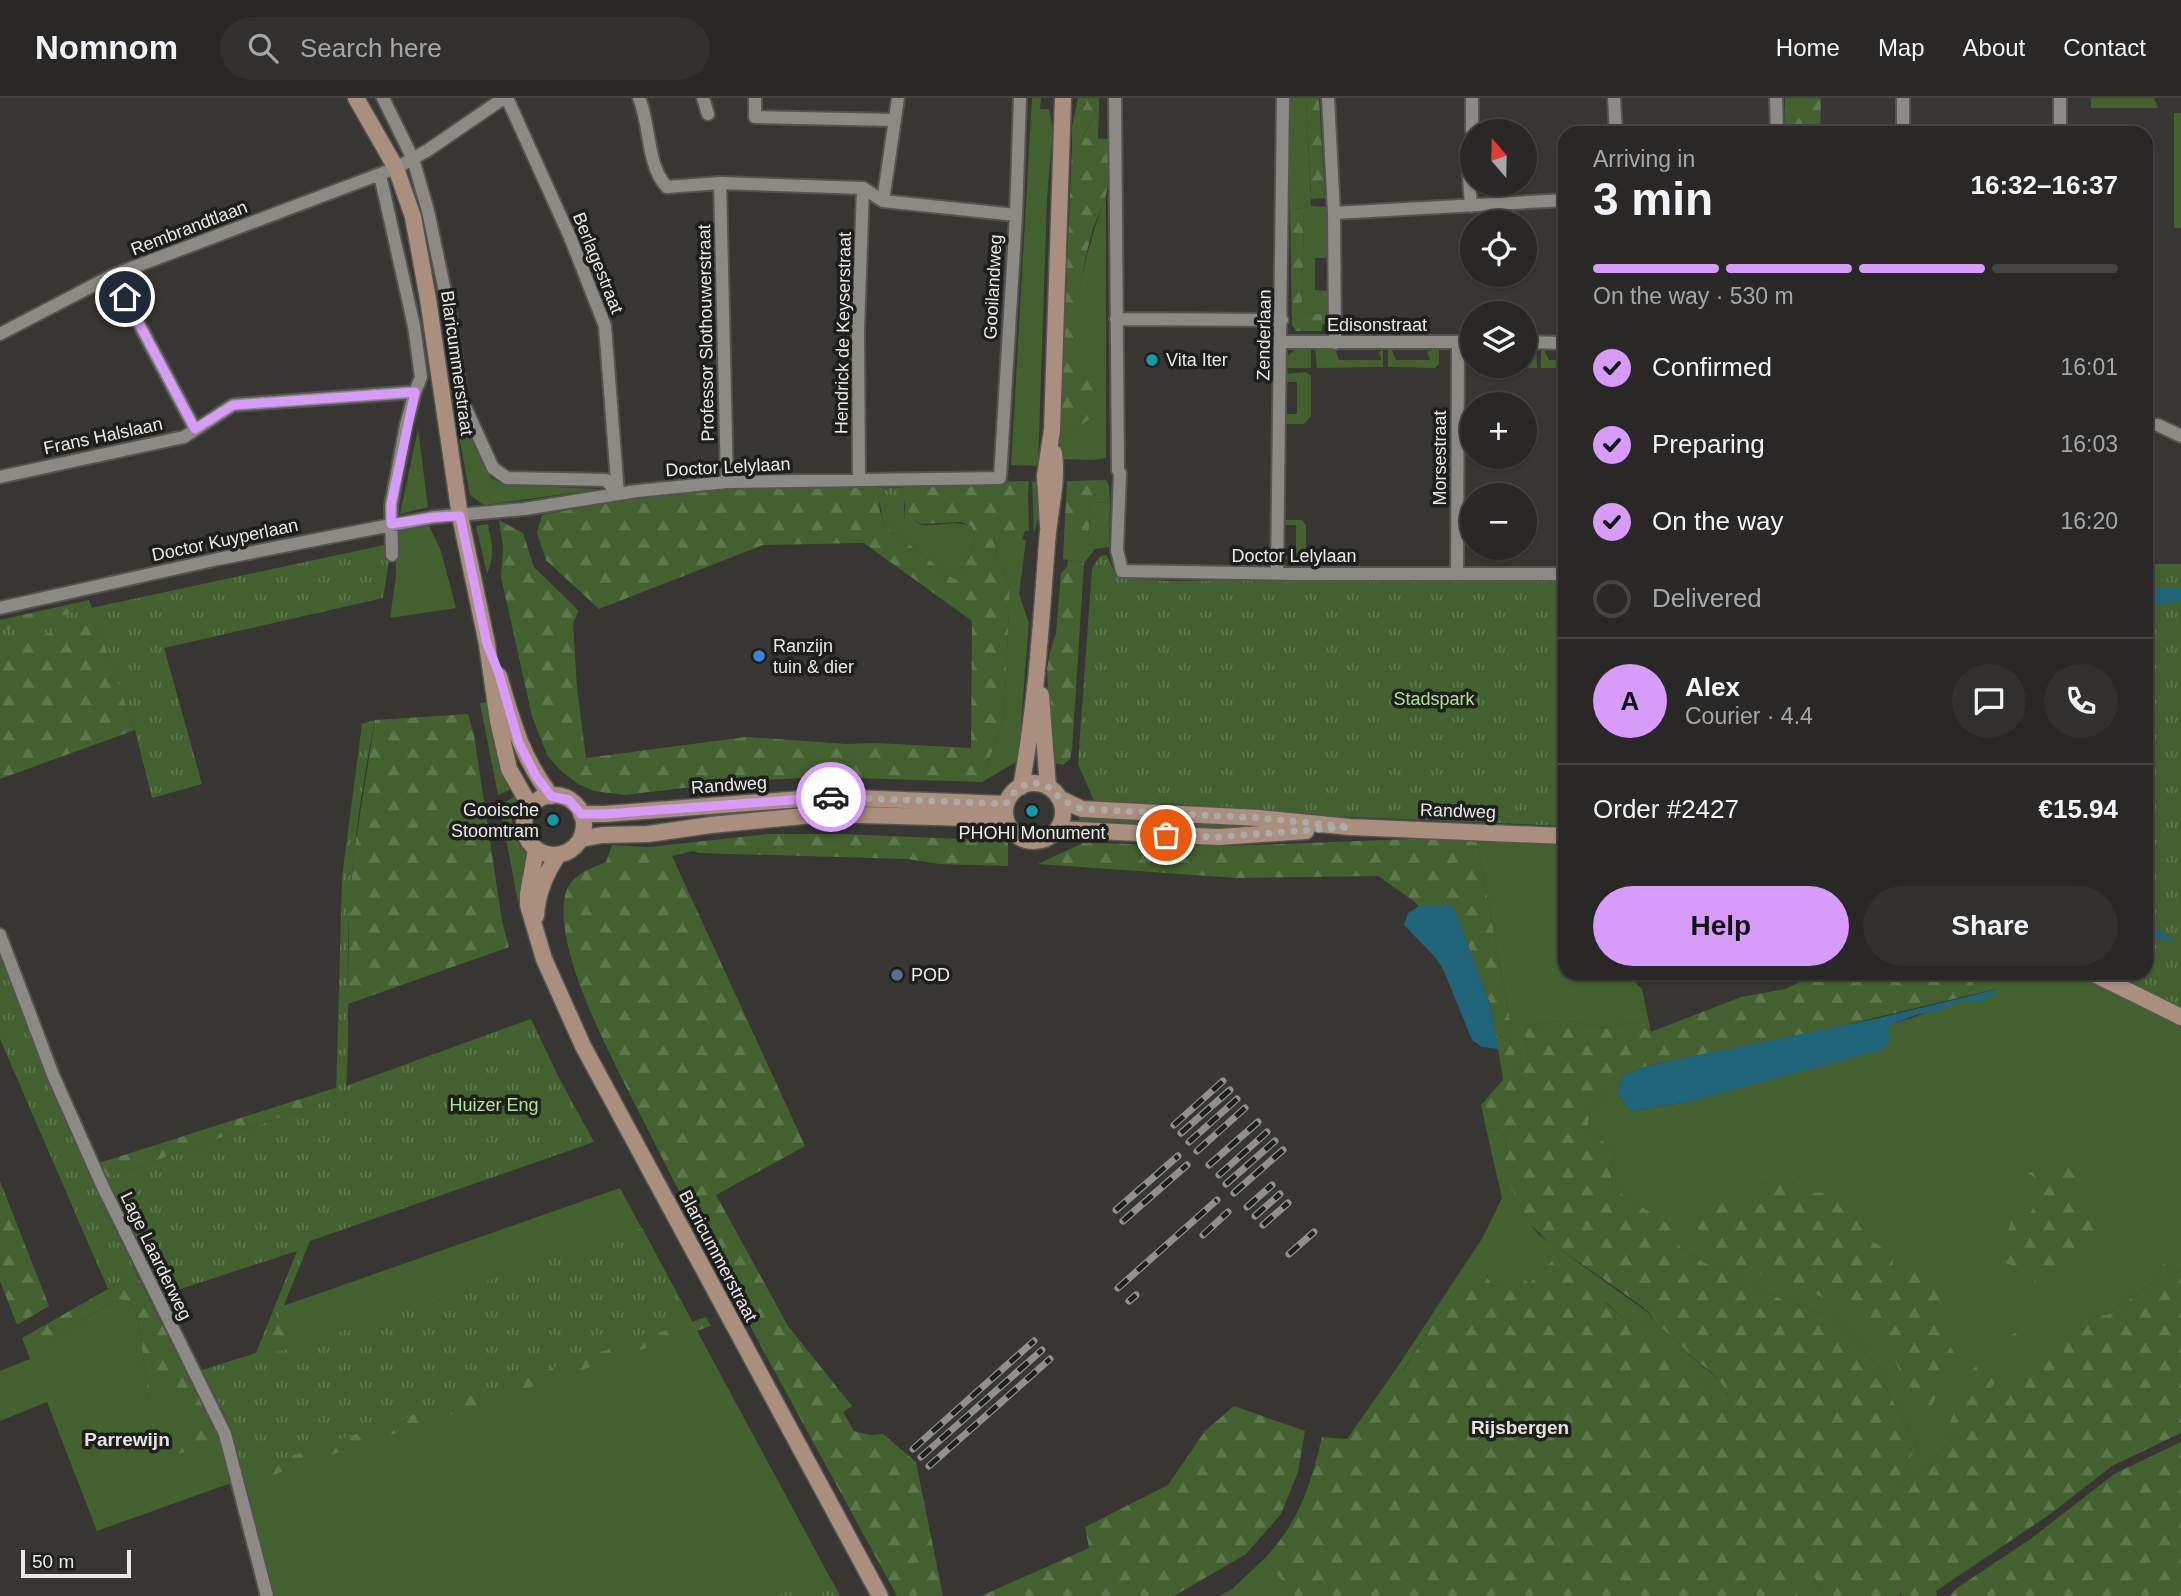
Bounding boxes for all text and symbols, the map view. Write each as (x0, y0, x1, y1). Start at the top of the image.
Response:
search box (220, 17, 710, 80)
text: Nomnom (35, 29, 178, 66)
icon: search (244, 29, 282, 67)
text: Search here (300, 33, 442, 63)
text: Home (1776, 34, 1840, 61)
text: Map (1878, 34, 1925, 61)
text: About (1963, 34, 2025, 61)
text: Contact (2063, 34, 2146, 61)
north arrow (1460, 119, 1536, 196)
map controls (1460, 119, 1537, 560)
text: Arriving in (1593, 146, 1695, 172)
text: 16:32–16:37 (1971, 170, 2118, 200)
text: 3 min (1593, 173, 1713, 225)
street label: Rembrandtlaan (128, 197, 250, 259)
street label: Berlagestraat (569, 210, 627, 316)
button: locate (1460, 210, 1537, 287)
street label: Professor Slothouwerstraat (694, 224, 718, 442)
street label: Hendrick de Keyserstraat (831, 232, 855, 434)
street label: Gooilandweg (980, 234, 1006, 340)
pin (95, 267, 155, 327)
icon: home (106, 278, 144, 316)
text: On the way · 530 m (1593, 283, 1794, 309)
street label: Blaricummerstraat (437, 289, 477, 437)
street label: Zenderlaan (1253, 289, 1275, 381)
button: layers (1460, 301, 1537, 378)
street label: Edisonstraat (1327, 315, 1427, 335)
icon: check (1593, 349, 1631, 387)
place label: Vita Iter (1166, 350, 1228, 370)
marker: Vita Iter (1144, 352, 1160, 368)
text: Confirmed (1652, 352, 1772, 382)
text: 16:01 (2060, 354, 2118, 380)
button: + (1460, 392, 1537, 469)
street label: Morsestraat (1430, 410, 1450, 506)
street label: Frans Halslaan (42, 414, 164, 458)
icon: check (1593, 426, 1631, 464)
text: Preparing (1652, 429, 1765, 459)
text: 16:03 (2060, 431, 2118, 457)
street label: Doctor Lelylaan (665, 454, 791, 480)
button: − (1460, 483, 1537, 560)
icon: check (1593, 503, 1631, 541)
text: On the way (1652, 506, 1784, 536)
text: 16:20 (2060, 508, 2118, 534)
street label: Doctor Kuyperlaan (150, 515, 300, 565)
street label: Doctor Lelylaan (1231, 546, 1357, 566)
text: Delivered (1652, 583, 1762, 613)
place label: Ranzijn tuin & dier (773, 636, 854, 677)
marker: Ranzijn tuin & dier (751, 648, 767, 664)
button: chat (1952, 664, 2026, 738)
button: phone (2044, 664, 2118, 738)
text: Alex (1685, 672, 1740, 702)
text: A (1621, 686, 1639, 716)
park label: Stadspark (1393, 689, 1476, 709)
text: Courier · 4.4 (1685, 703, 1813, 729)
courier (796, 762, 866, 832)
street label: Randweg (690, 772, 768, 798)
icon: car (812, 778, 850, 816)
text: Order #2427 (1593, 794, 1739, 824)
text: €15.94 (2038, 794, 2118, 824)
place label: Gooische Stoomtram (451, 800, 539, 841)
street label: Randweg (1420, 800, 1496, 822)
marker: PHOHI Monument (1024, 803, 1040, 819)
pin (1136, 805, 1196, 865)
marker: Gooische Stoomtram (545, 812, 561, 828)
icon: bag (1147, 816, 1185, 854)
place label: PHOHI Monument (958, 823, 1106, 843)
button: Help (1593, 886, 1849, 966)
button: Share (1863, 886, 2118, 966)
place label: POD (911, 965, 950, 985)
marker: POD (889, 967, 905, 983)
park label: Huizer Eng (449, 1095, 539, 1115)
street label: Blaricummerstraat (675, 1187, 761, 1325)
street label: Lage Laarderweg (116, 1189, 196, 1323)
district label: Rijsbergen (1471, 1417, 1569, 1438)
district label: Parrewijn (84, 1429, 170, 1450)
scale bar (21, 1547, 131, 1579)
text: 50 m (32, 1551, 74, 1572)

